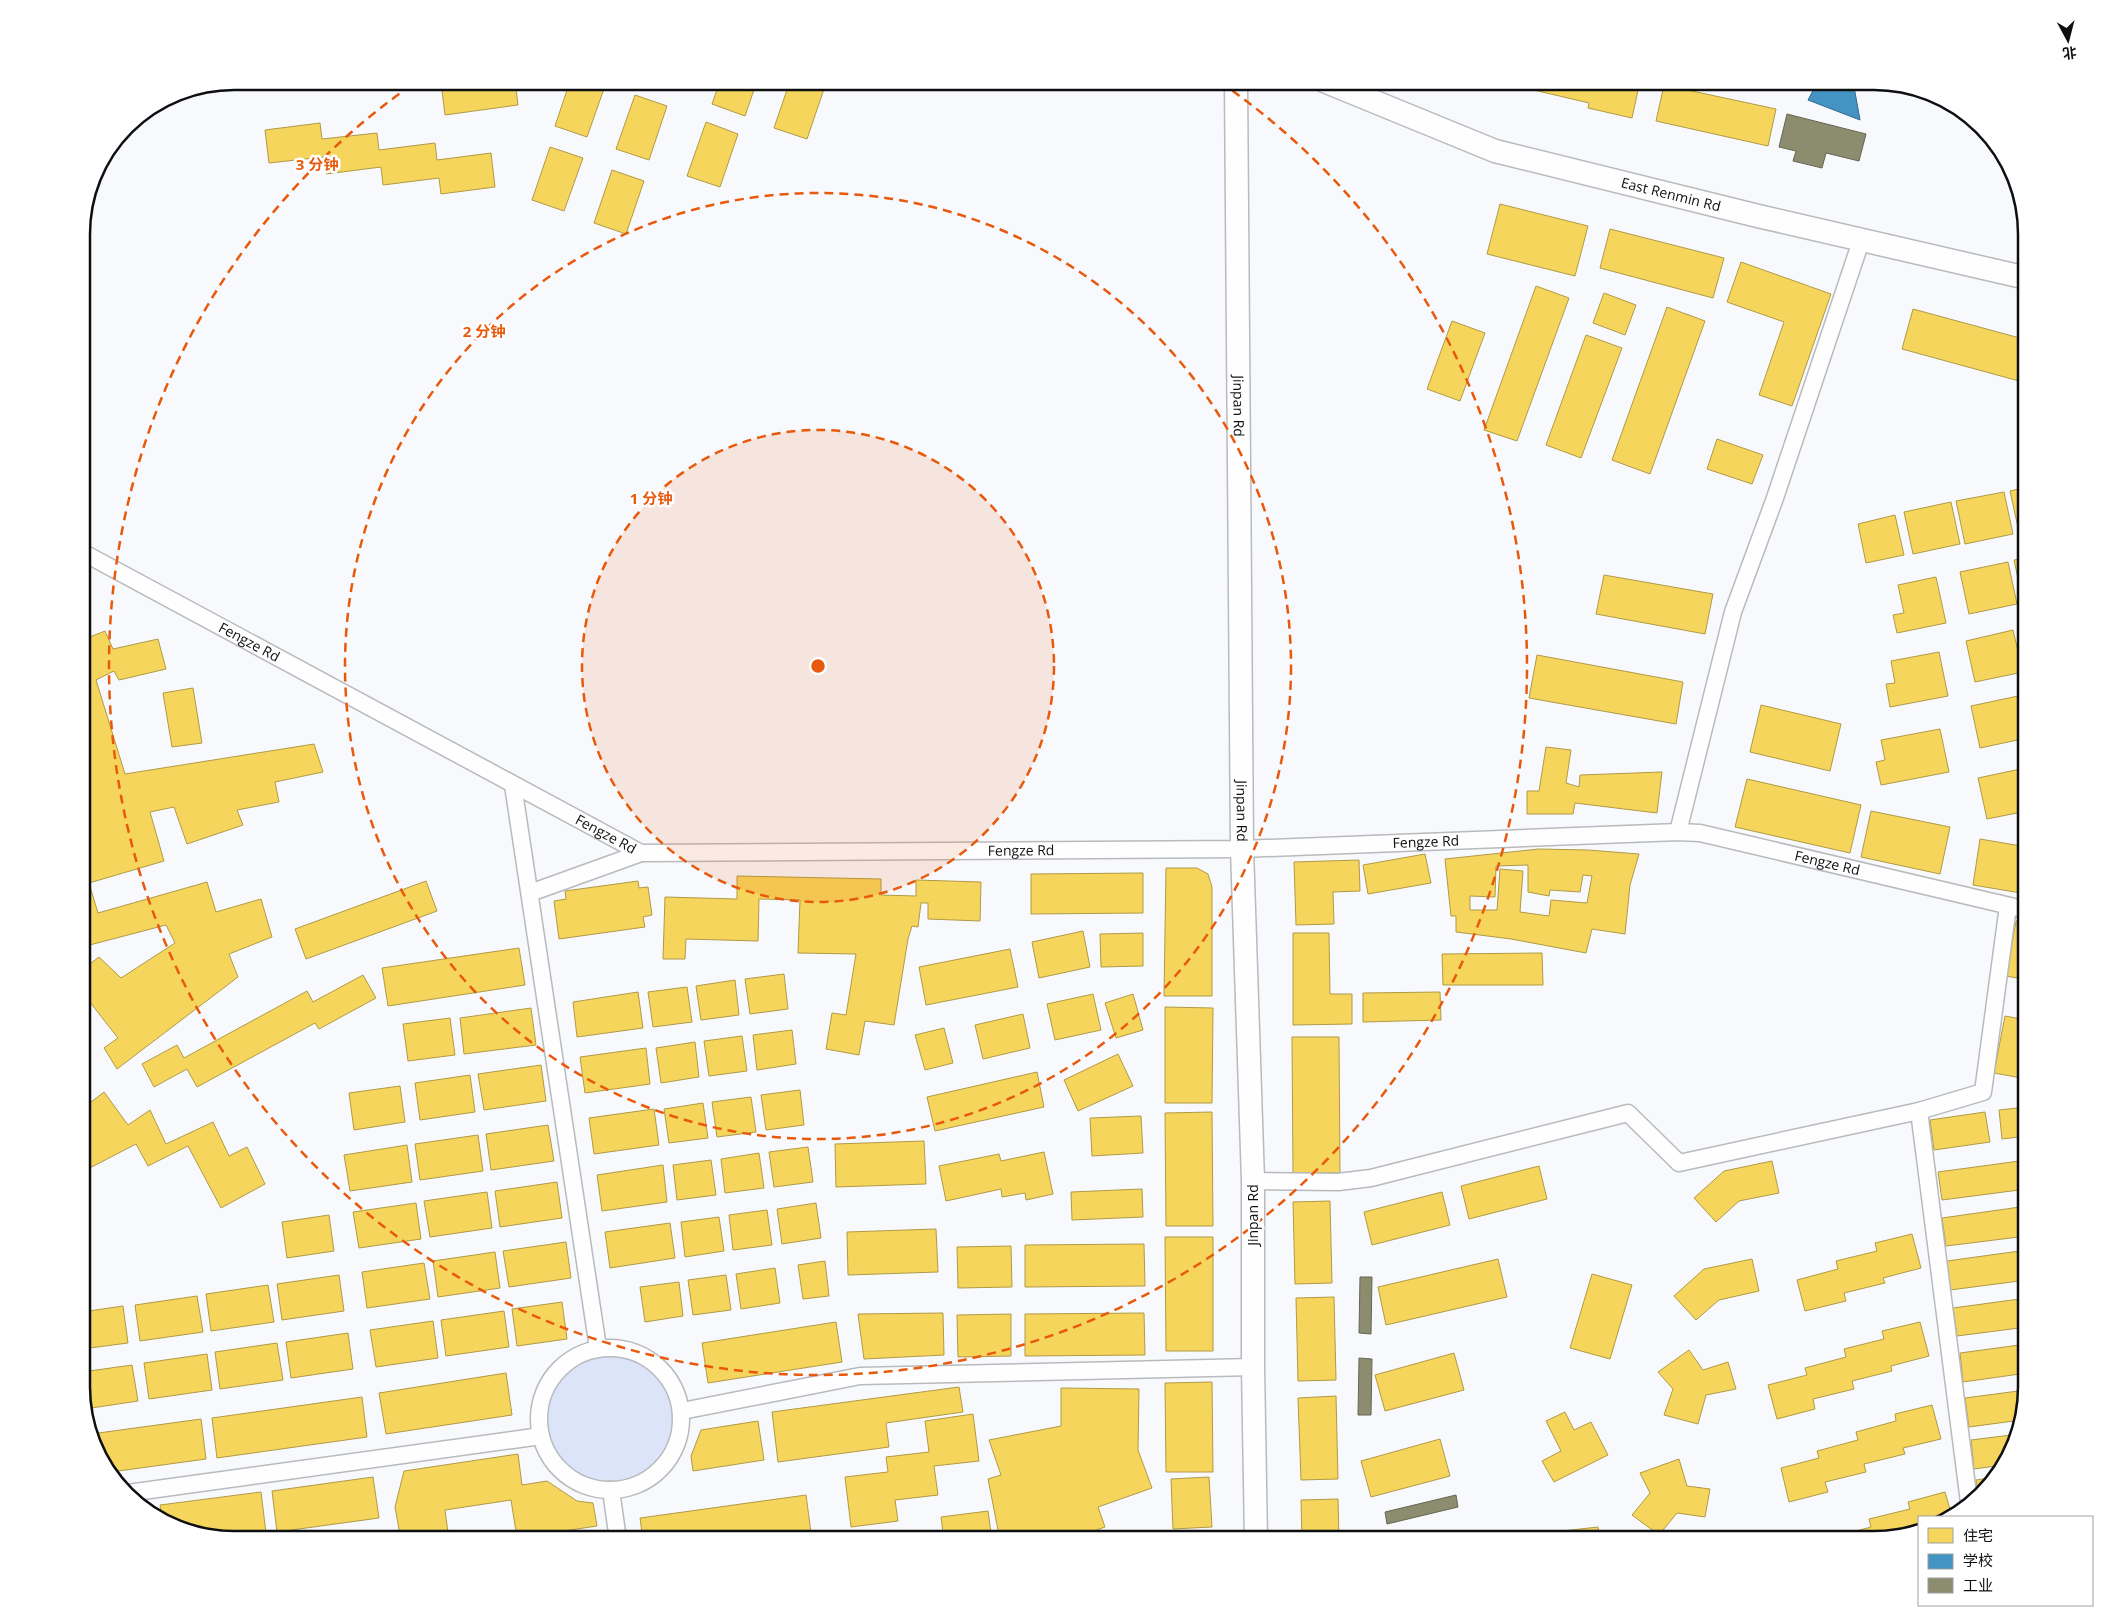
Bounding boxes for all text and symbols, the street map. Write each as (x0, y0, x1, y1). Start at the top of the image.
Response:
north arrow (2043, 15, 2093, 65)
text: 北 (2062, 43, 2078, 64)
text: 3 分钟 (296, 154, 338, 174)
street label: East Renmin Rd (1619, 173, 1723, 215)
text: 2 分钟 (463, 321, 505, 341)
street label: Jinpan Rd (1229, 373, 1249, 437)
text: 1 分钟 (630, 488, 672, 508)
street label: Fengze Rd (216, 617, 283, 666)
centre of rings (809, 657, 827, 675)
street label: Jinpan Rd (1232, 778, 1252, 842)
street label: Fengze Rd (572, 809, 640, 858)
street label: Fengze Rd (1392, 831, 1460, 852)
street label: Fengze Rd (988, 840, 1054, 860)
street label: Fengze Rd (1793, 846, 1862, 879)
street label: Jinpan Rd (1243, 1184, 1262, 1248)
legend (1918, 1516, 2093, 1606)
text: 住宅 (1963, 1525, 1993, 1545)
text: 学校 (1963, 1550, 1993, 1570)
text: 工业 (1963, 1575, 1993, 1595)

